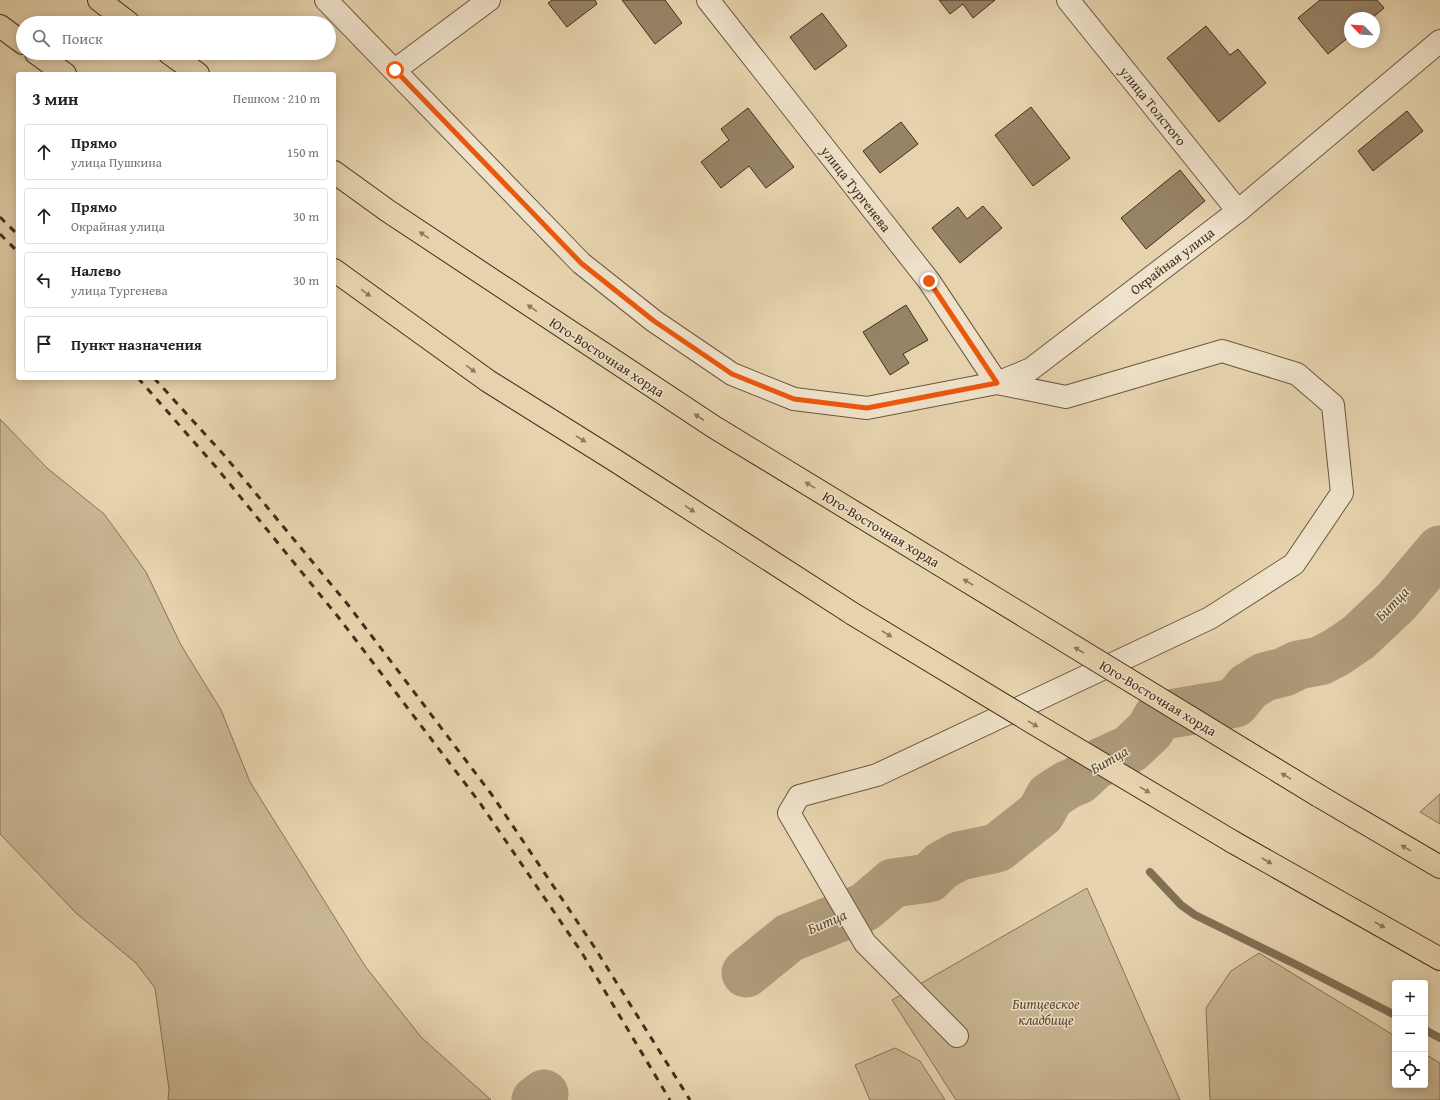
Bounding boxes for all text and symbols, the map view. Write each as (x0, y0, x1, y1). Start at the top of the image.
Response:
north arrow (1344, 12, 1380, 48)
search box (16, 16, 336, 60)
icon: search (30, 27, 52, 49)
text: Поиск (62, 28, 103, 49)
route start (386, 61, 404, 79)
street label: улица Толстого (1114, 61, 1191, 150)
text: 3 мин (32, 86, 78, 111)
text: Пешком · 210 m (233, 89, 320, 108)
text: Прямо (71, 132, 117, 153)
icon: ahead (33, 141, 55, 163)
street label: улица Тургенева (815, 141, 896, 236)
text: 150 m (287, 143, 319, 162)
text: улица Пушкина (71, 153, 162, 172)
text: Прямо (71, 196, 117, 217)
icon: ahead (33, 205, 55, 227)
text: 30 m (293, 207, 319, 226)
text: Окрайная улица (71, 217, 165, 236)
street label: Окрайная улица (1126, 222, 1219, 299)
one-way arrow (418, 231, 429, 239)
text: Налево (71, 260, 121, 281)
icon: left (33, 269, 55, 291)
text: 30 m (293, 271, 319, 290)
route end (920, 272, 938, 290)
text: улица Тургенева (71, 281, 168, 300)
one-way arrow (360, 289, 371, 297)
one-way arrow (526, 304, 537, 311)
street label: Юго-Восточная хорда (546, 312, 669, 402)
icon: arrive (33, 333, 55, 355)
text: Пункт назначения (71, 334, 202, 355)
one-way arrow (466, 364, 477, 373)
one-way arrow (694, 413, 704, 421)
one-way arrow (575, 435, 587, 442)
one-way arrow (804, 482, 816, 489)
street label: Юго-Восточная хорда (819, 486, 944, 572)
one-way arrow (684, 505, 696, 512)
one-way arrow (963, 578, 973, 586)
water label: Битца (1370, 582, 1413, 626)
one-way arrow (882, 630, 892, 638)
one-way arrow (1073, 646, 1085, 653)
street label: Юго-Восточная хорда (1096, 655, 1221, 741)
one-way arrow (1027, 720, 1039, 727)
water label: Битца (1086, 740, 1132, 779)
one-way arrow (1280, 772, 1292, 779)
one-way arrow (1139, 786, 1151, 793)
one-way arrow (1400, 844, 1412, 851)
one-way arrow (1261, 857, 1273, 864)
water label: Битца (804, 904, 850, 939)
one-way arrow (1374, 921, 1386, 928)
map controls (1392, 980, 1428, 1088)
button: + (1392, 980, 1428, 1016)
park label: Битцевское кладбище (1012, 994, 1080, 1030)
button: − (1392, 1016, 1428, 1052)
button: locate (1392, 1052, 1428, 1088)

